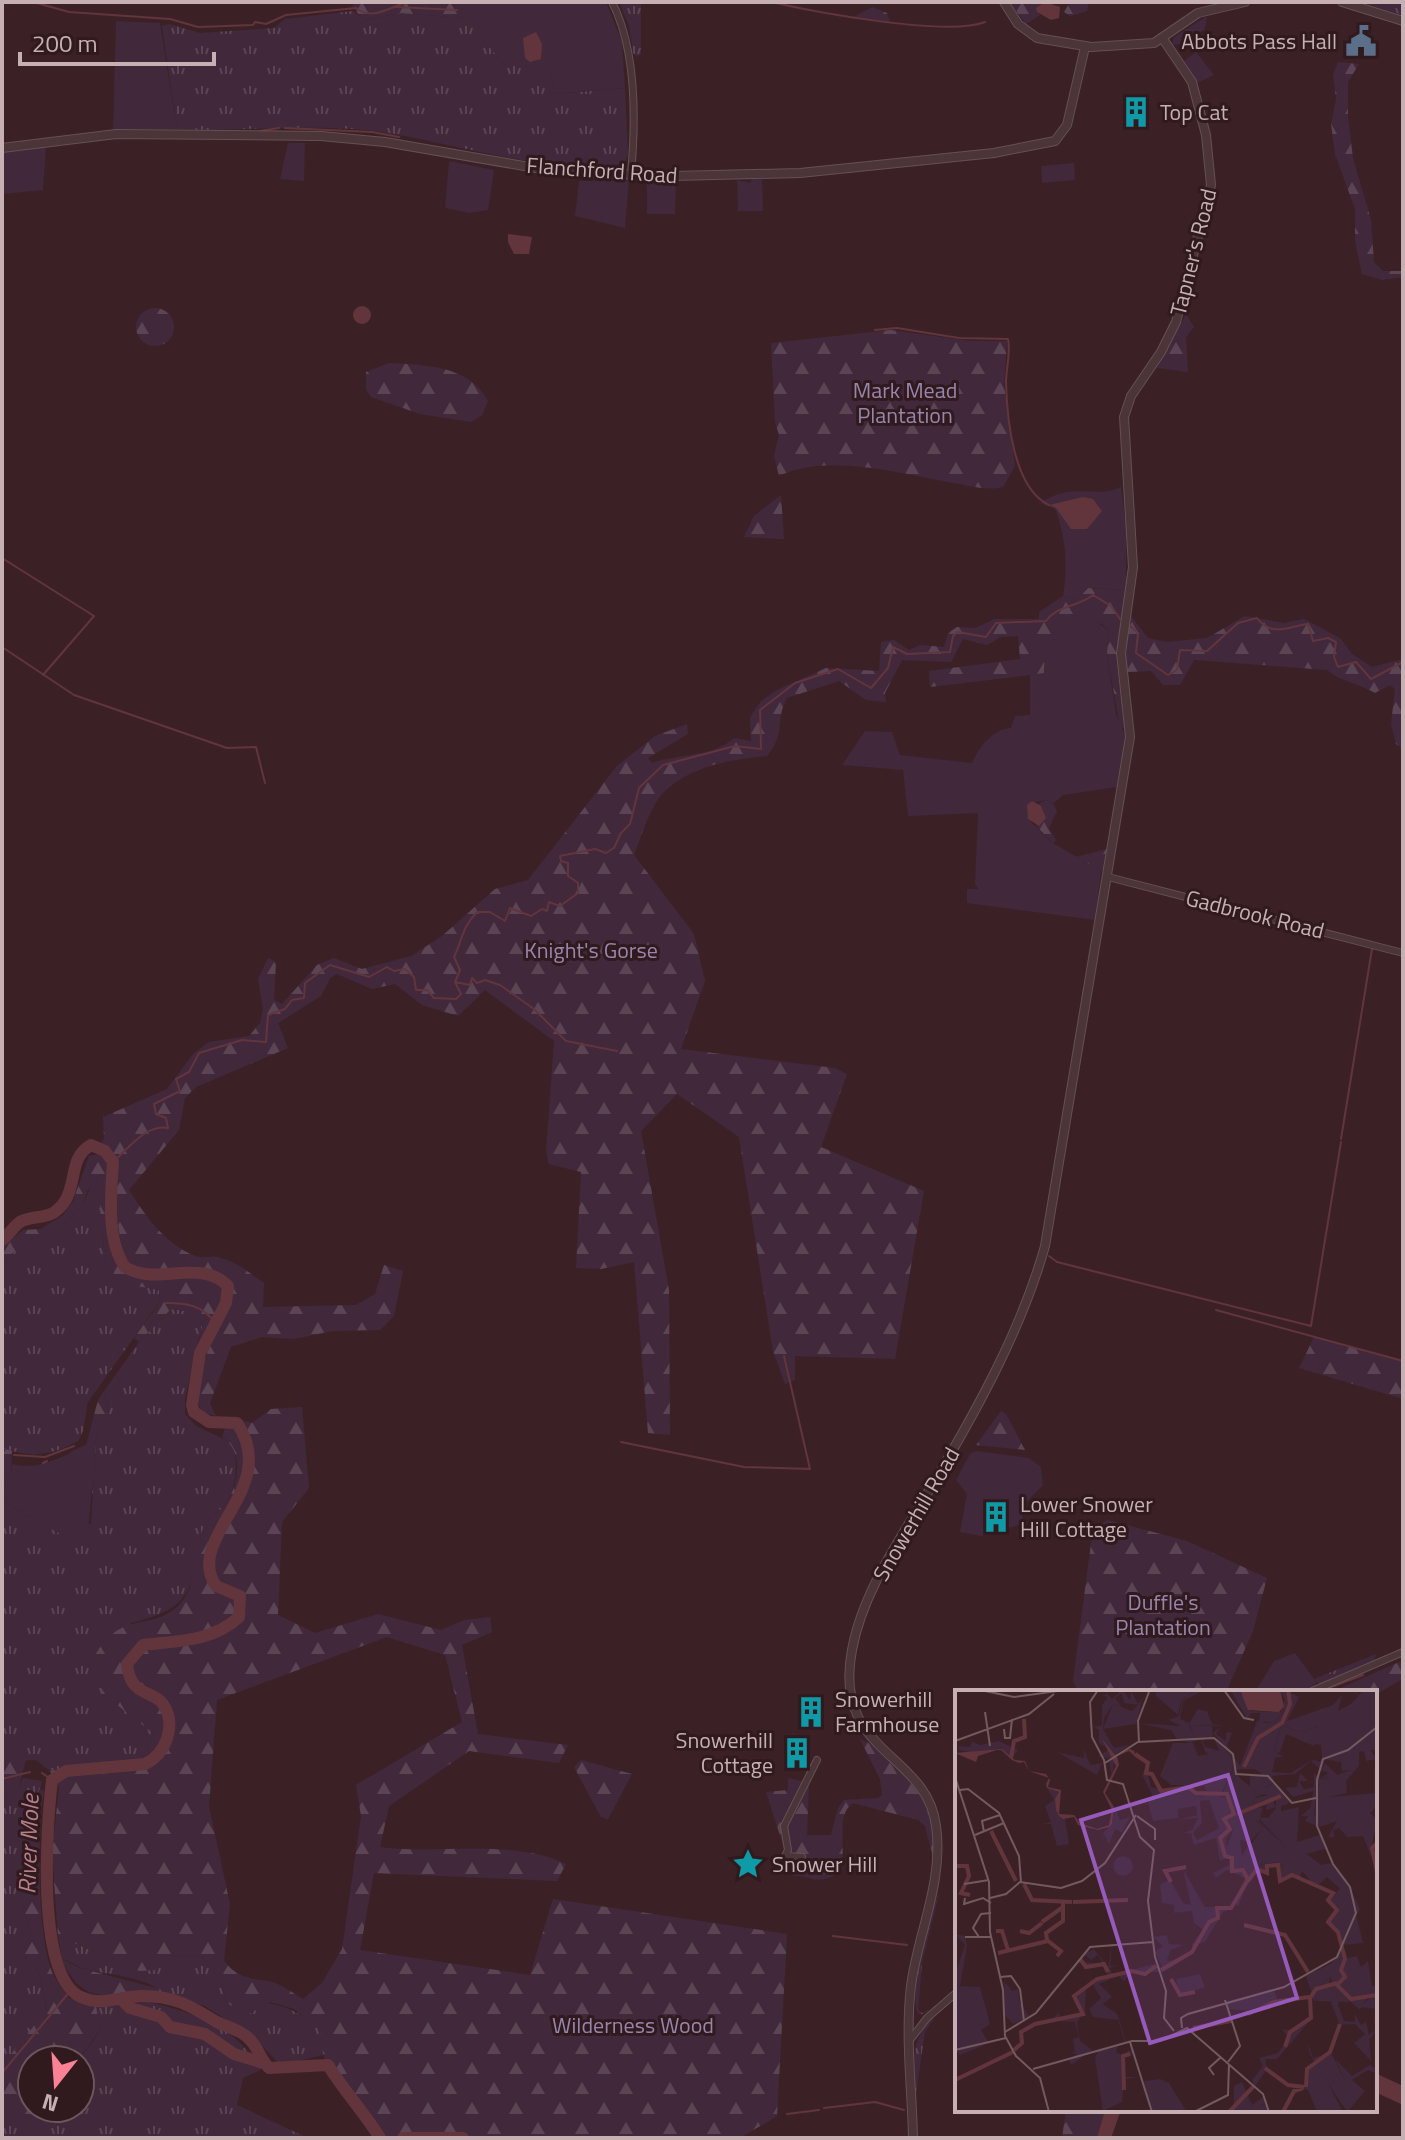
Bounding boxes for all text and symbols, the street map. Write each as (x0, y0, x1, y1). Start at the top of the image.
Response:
scale bar (20, 16, 214, 66)
place label: Abbots Pass Hall (1181, 24, 1337, 58)
public building icon: Abbots Pass Hall (1344, 24, 1378, 58)
text: 200 m (32, 25, 98, 61)
building icon: Top Cat (1119, 95, 1153, 129)
place label: Top Cat (1160, 95, 1229, 129)
street label: Flanchford Road (525, 148, 679, 192)
street label: Tapner's Road (1161, 185, 1225, 319)
park label: Mark Mead Plantation (853, 373, 957, 432)
street label: Gadbrook Road (1182, 880, 1328, 948)
park label: Knight's Gorse (524, 933, 658, 967)
street label: Snowerhill Road (864, 1441, 968, 1587)
place label: Lower Snower Hill Cottage (1020, 1487, 1153, 1546)
building icon: Lower Snower Hill Cottage (979, 1500, 1013, 1534)
park label: Duffle's Plantation (1115, 1585, 1211, 1644)
place label: Snowerhill Farmhouse (835, 1682, 939, 1741)
inset map (955, 1690, 1377, 2112)
building icon: Snowerhill Farmhouse (794, 1695, 828, 1729)
place label: Snowerhill Cottage (676, 1723, 773, 1782)
building icon: Snowerhill Cottage (780, 1736, 814, 1770)
water label: River Mole (8, 1792, 48, 1894)
place icon: Snower Hill (731, 1847, 765, 1881)
place label: Snower Hill (772, 1847, 877, 1881)
park label: Wilderness Wood (552, 2008, 714, 2042)
north arrow (16, 2044, 96, 2124)
text: N (38, 2085, 62, 2122)

